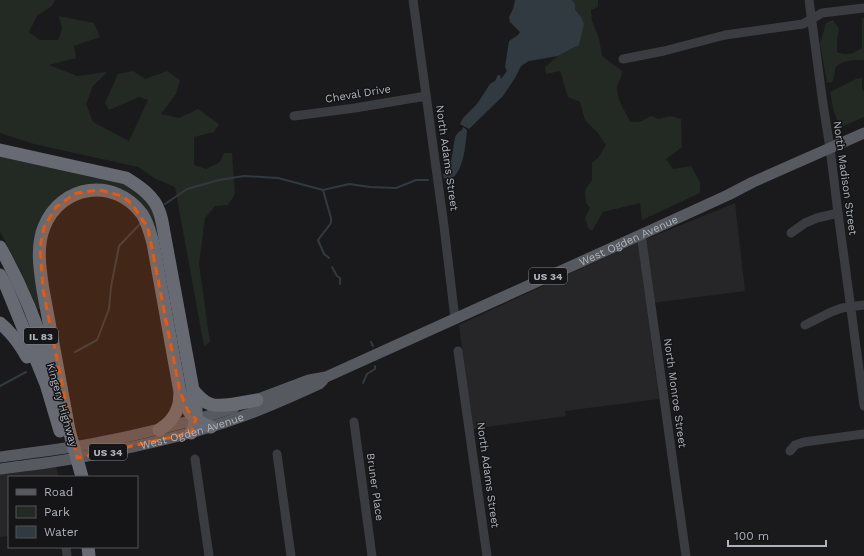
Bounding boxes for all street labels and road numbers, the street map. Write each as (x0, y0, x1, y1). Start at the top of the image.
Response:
street label: Cheval Drive (324, 82, 392, 106)
street label: North Adams Street (433, 104, 461, 212)
street label: North Madison Street (831, 120, 860, 236)
street label: West Ogden Avenue (577, 212, 680, 268)
road number: US 34 (529, 268, 567, 284)
road number: IL 83 (24, 328, 58, 344)
street label: North Monroe Street (661, 337, 689, 449)
street label: Kingery Highway (44, 361, 80, 449)
street label: West Ogden Avenue (139, 410, 246, 452)
street label: North Adams Street (474, 421, 502, 529)
road number: US 34 (89, 444, 127, 460)
street label: Bruner Place (364, 452, 386, 522)

